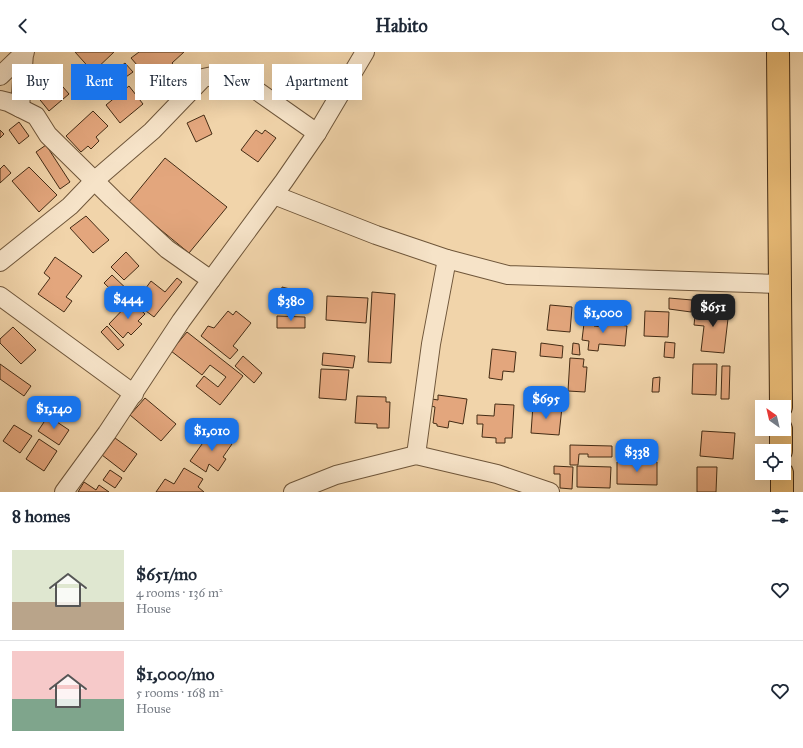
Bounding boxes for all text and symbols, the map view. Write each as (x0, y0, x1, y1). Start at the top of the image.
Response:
icon: back (12, 15, 34, 37)
text: Habito (375, 15, 428, 37)
icon: search (769, 15, 791, 37)
chip: Buy (12, 64, 63, 100)
chip: Rent (71, 64, 127, 100)
chip: Filters (135, 64, 201, 100)
chip: New (209, 64, 264, 100)
chip: Apartment (272, 64, 362, 100)
pin: $444 (104, 286, 152, 320)
pin: $380 (267, 288, 315, 322)
text: $444 (113, 291, 143, 307)
text: $380 (277, 293, 305, 309)
pin: $651 (689, 294, 737, 328)
text: $651 (700, 299, 726, 315)
pin: $1,000 (570, 300, 636, 334)
text: $1,000 (584, 305, 623, 321)
pin: $695 (522, 386, 570, 420)
text: $695 (532, 391, 560, 407)
pin: $1,140 (21, 396, 87, 430)
north arrow (755, 400, 791, 436)
map controls (755, 400, 791, 480)
text: $1,140 (36, 401, 72, 417)
pin: $1,010 (179, 418, 245, 452)
text: $1,010 (194, 423, 230, 439)
pin: $338 (613, 439, 661, 473)
text: $338 (624, 444, 650, 460)
button: locate (755, 444, 791, 480)
icon: filters (769, 505, 791, 527)
text: 8 homes (12, 506, 70, 527)
text: $651/mo (136, 564, 197, 585)
icon: home (44, 566, 92, 614)
icon: heart (769, 579, 791, 601)
text: 4 rooms · 136 m² (136, 585, 223, 601)
text: House (136, 601, 171, 617)
text: $1,000/mo (136, 664, 214, 685)
icon: home (44, 667, 92, 715)
icon: heart (769, 680, 791, 702)
text: 5 rooms · 168 m² (136, 685, 223, 701)
text: House (136, 701, 171, 717)

